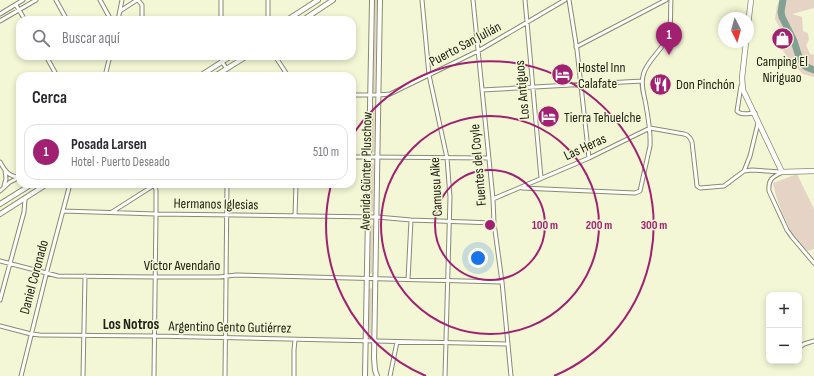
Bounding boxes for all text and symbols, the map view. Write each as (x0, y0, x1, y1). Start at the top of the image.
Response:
north arrow (718, 12, 754, 48)
search box (16, 16, 356, 60)
street label: Puerto San Julián (426, 18, 504, 70)
pin: 1 (656, 22, 682, 55)
shop icon: Camping El Niriguao (769, 26, 795, 52)
icon: search (30, 27, 52, 49)
text: Buscar aquí (62, 29, 120, 48)
place label: Camping El Niriguao (756, 53, 808, 86)
place label: Hostel Inn Calafate (578, 59, 625, 92)
street label: Los Antiguos (511, 60, 533, 120)
hotel icon: Hostel Inn Calafate (549, 62, 575, 88)
restaurant icon: Don Pinchón (648, 71, 674, 97)
place label: Don Pinchón (676, 76, 735, 93)
text: Cerca (32, 88, 67, 108)
hotel icon: Tierra Tehuelche (535, 104, 561, 130)
place label: Tierra Tehuelche (564, 109, 641, 126)
street label: Avenida Günter Pluschow (356, 112, 376, 231)
street label: Fuentes del Coyle (466, 123, 490, 207)
street label: Las Heras (561, 130, 609, 164)
text: Posada Larsen (71, 135, 147, 154)
text: 1 (43, 144, 49, 160)
text: 510 m (313, 144, 339, 160)
text: Hotel · Puerto Deseado (71, 154, 170, 170)
street label: Camusu Aike (426, 157, 446, 217)
street label: Hermanos Iglesias (173, 195, 259, 213)
centre of rings (483, 218, 497, 232)
text: 100 m (532, 218, 558, 233)
text: 200 m (586, 218, 612, 233)
text: 300 m (641, 218, 667, 233)
street label: Daniel Coronado (16, 238, 52, 316)
your location (468, 248, 488, 268)
street label: Víctor Avendaño (144, 257, 220, 274)
map controls (766, 292, 802, 364)
button: + (766, 292, 802, 328)
district label: Los Notros (103, 315, 160, 334)
street label: Argentino Gento Gutiérrez (167, 317, 292, 337)
button: − (766, 328, 802, 364)

